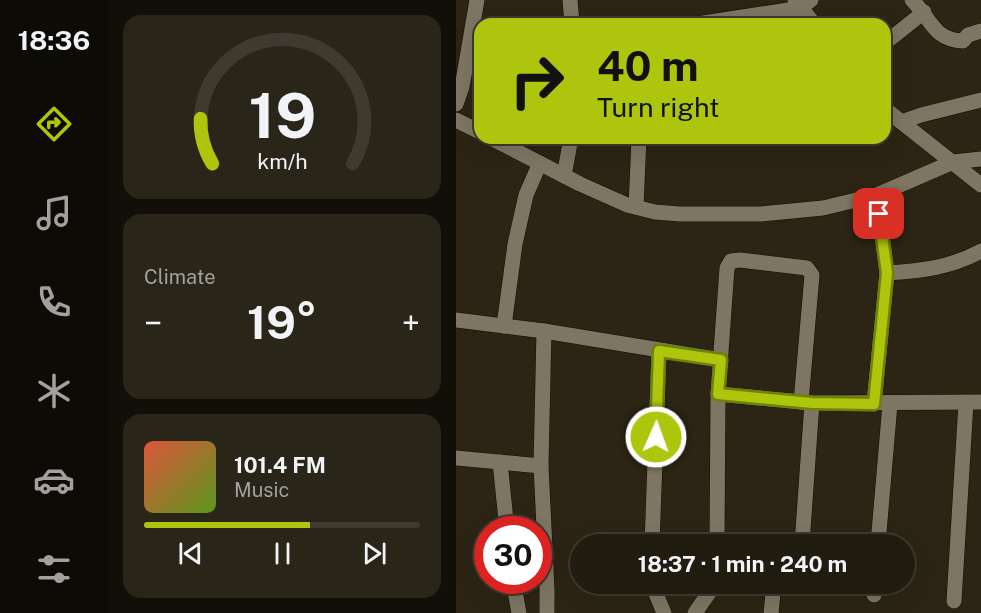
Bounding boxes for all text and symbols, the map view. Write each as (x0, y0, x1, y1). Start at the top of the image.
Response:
text: 18:36 (18, 24, 90, 56)
text: 40 m (597, 41, 699, 90)
icon: right (498, 42, 576, 120)
text: 19 (248, 79, 316, 152)
text: Turn right (597, 91, 720, 123)
icon: directions (33, 103, 75, 145)
text: km/h (257, 150, 307, 175)
pin (853, 188, 904, 239)
icon: music (33, 192, 75, 234)
icon: arrive (862, 197, 895, 230)
text: Climate (144, 265, 216, 289)
icon: phone (33, 281, 75, 323)
text: 19° (247, 296, 317, 349)
text: − (144, 304, 162, 342)
text: + (402, 304, 420, 342)
icon: climate (33, 370, 75, 412)
position arrow (624, 405, 688, 469)
text: 101.4 FM (234, 452, 326, 478)
icon: car (33, 459, 75, 501)
text: Music (234, 478, 289, 502)
speed limit sign: 30 (474, 516, 552, 594)
icon: previous (174, 537, 207, 570)
icon: pause (266, 537, 299, 570)
icon: next (358, 537, 391, 570)
icon: filters (33, 548, 75, 590)
text: 18:37 · 1 min · 240 m (638, 551, 847, 577)

